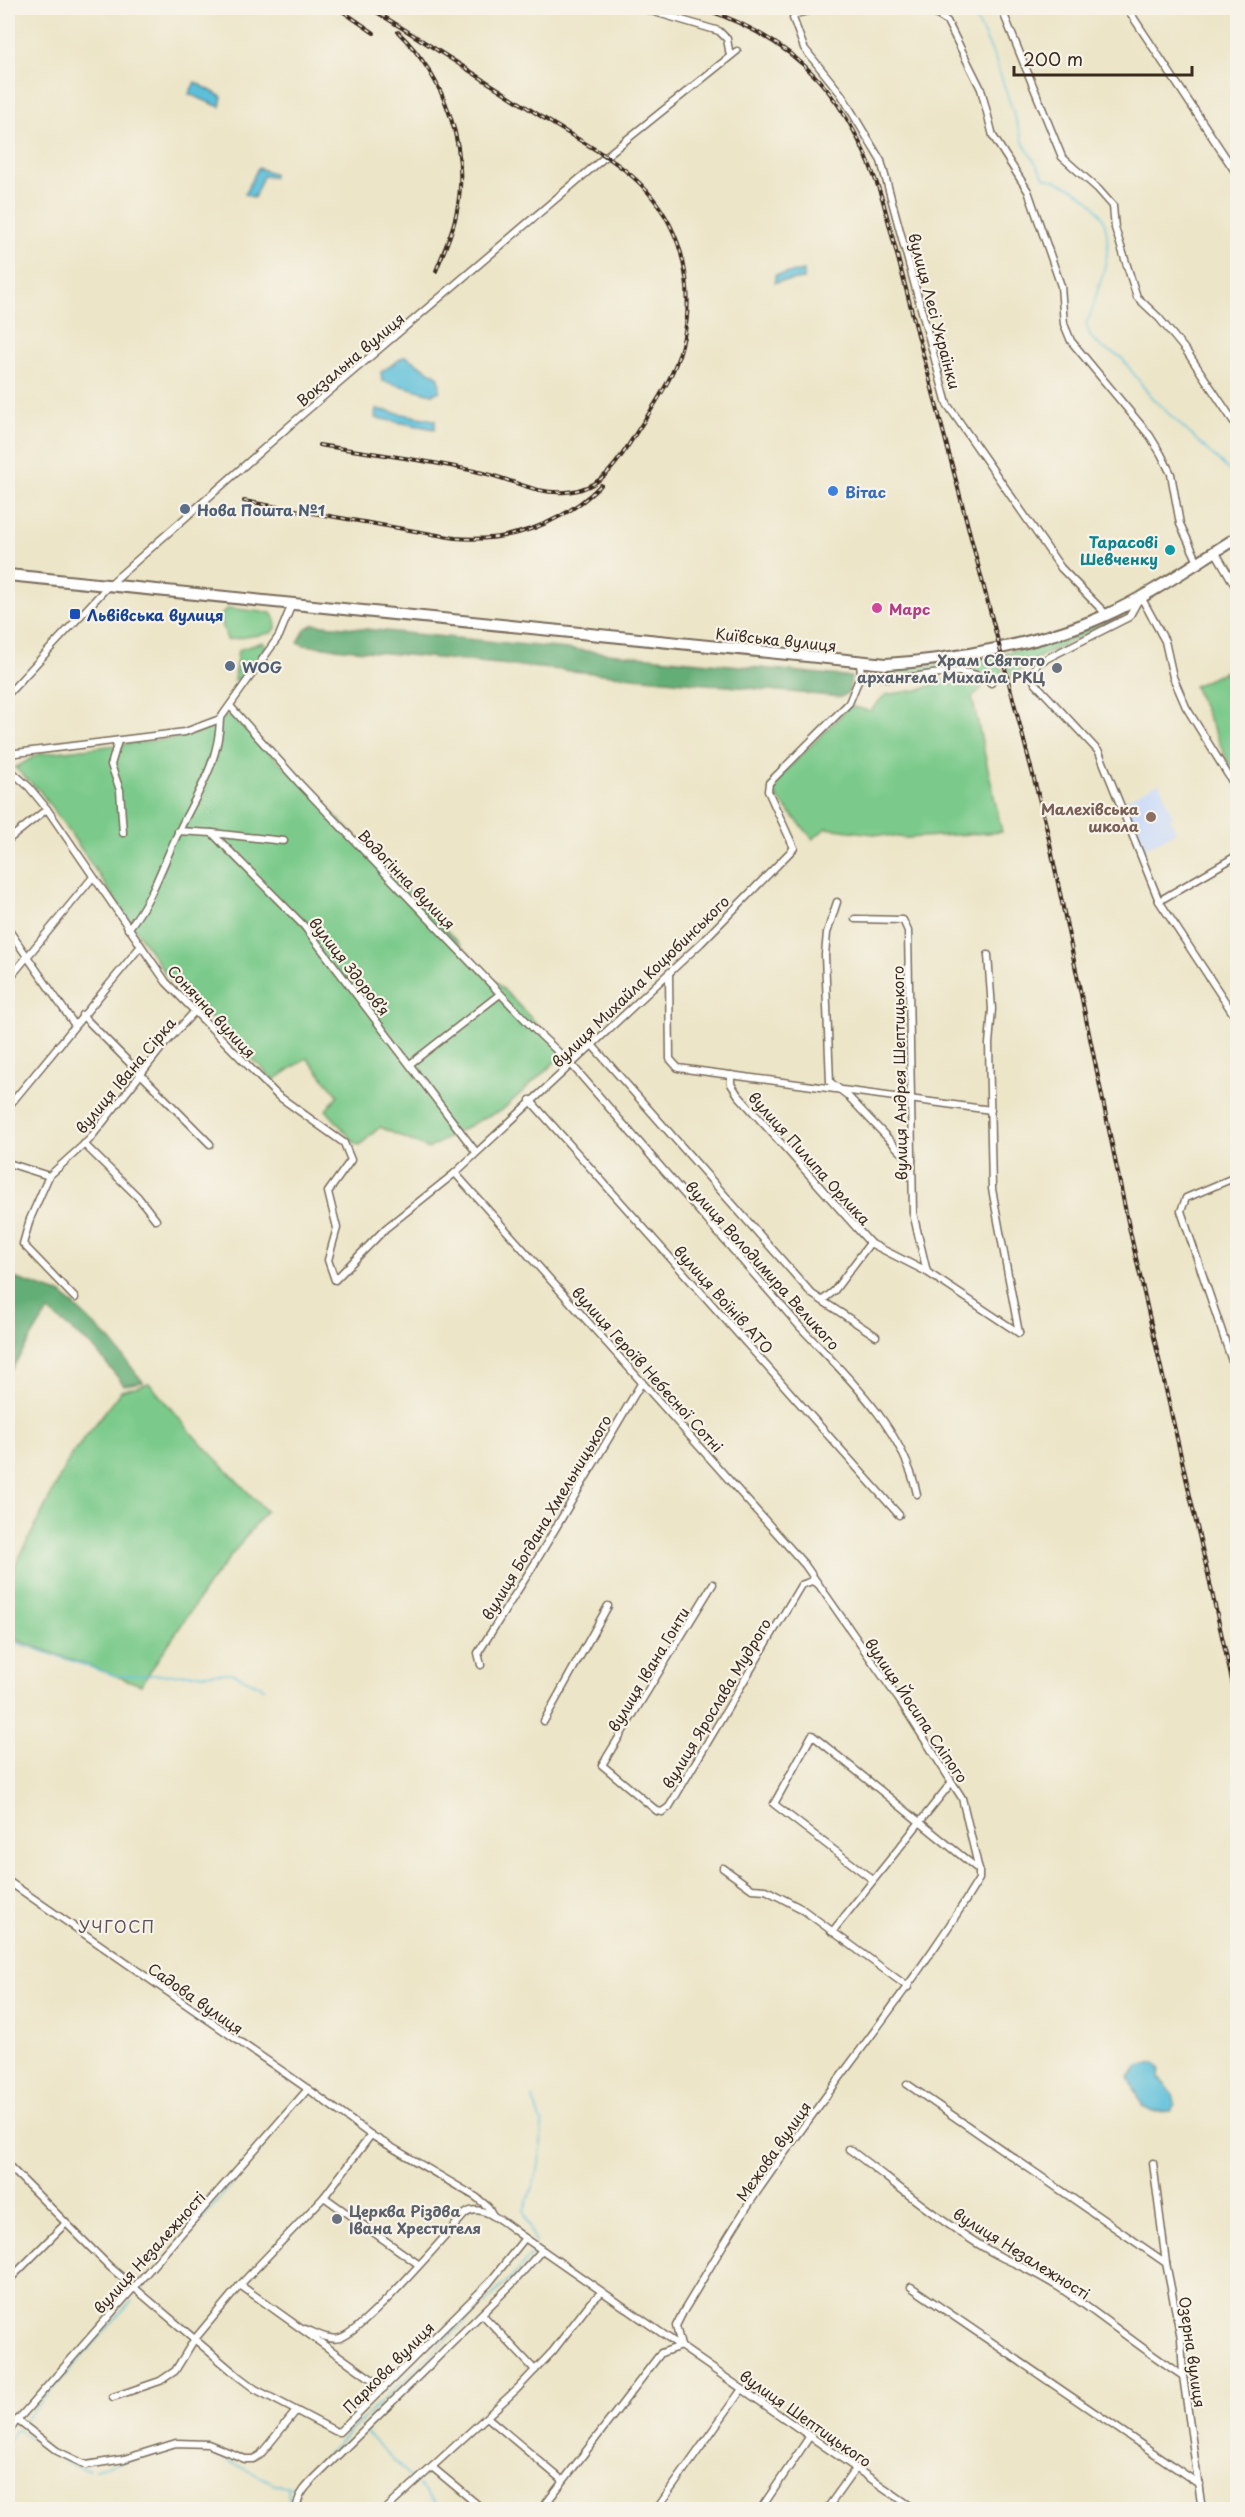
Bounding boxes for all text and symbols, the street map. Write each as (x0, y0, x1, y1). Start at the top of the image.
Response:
scale bar (1014, 39, 1192, 77)
text: 200 m (1023, 45, 1083, 72)
street label: вулиця Лесі Українки (903, 230, 967, 392)
street label: Вокзальна вулиця (291, 307, 409, 411)
place label: Вітас (845, 480, 886, 503)
marker: Вітас (826, 484, 840, 498)
place label: Нова Пошта №1 (197, 498, 325, 521)
marker: Нова Пошта №1 (178, 502, 192, 516)
place label: Тарасові Шевченку (1080, 530, 1158, 570)
marker: Тарасові Шевченку (1163, 543, 1177, 557)
place label: Марс (889, 597, 930, 620)
marker: Марс (870, 601, 884, 615)
place label: Львівська вулиця (87, 603, 223, 626)
marker: Львівська вулиця (68, 607, 82, 621)
street label: Київська вулиця (714, 621, 838, 657)
place label: Храм Святого архангела Михаїла РКЦ (857, 648, 1045, 688)
place label: WOG (242, 655, 282, 678)
marker: WOG (223, 659, 237, 673)
marker: Храм Святого архангела Михаїла РКЦ (1050, 661, 1064, 675)
place label: Малехівська школа (1041, 797, 1139, 837)
marker: Малехівська школа (1144, 810, 1158, 824)
street label: Водогінна вулиця (353, 824, 461, 934)
street label: вулиця Михайла Коцюбинського (546, 890, 734, 1072)
street label: вулиця Здоровʼя (304, 912, 396, 1020)
street label: Сонячна вулиця (163, 959, 261, 1063)
street label: вулиця Андрея Шептицького (886, 965, 912, 1181)
street label: вулиця Івана Сірка (69, 1011, 181, 1138)
street label: вулиця Пилипа Орлика (744, 1086, 877, 1230)
street label: вулиця Володимира Великого (681, 1175, 845, 1355)
street label: вулиця Воїнів АТО (669, 1240, 779, 1358)
street label: вулиця Героїв Небесної Сотні (567, 1281, 729, 1457)
street label: вулиця Богдана Хмельницького (475, 1410, 617, 1624)
street label: вулиця Івана Гонти (602, 1602, 694, 1736)
street label: вулиця Ярослава Мудрого (656, 1613, 776, 1793)
street label: вулиця Йосипа Сліпого (860, 1633, 974, 1787)
district label: УЧГОСП (78, 1914, 156, 1938)
street label: Садова вулиця (144, 1956, 248, 2040)
street label: Межова вулиця (730, 2096, 816, 2206)
street label: вулиця Незалежності (88, 2186, 210, 2318)
place label: Церква Різдва Івана Хрестителя (349, 2199, 481, 2239)
street label: вулиця Незалежності (949, 2201, 1095, 2305)
marker: Церква Різдва Івана Хрестителя (330, 2212, 344, 2226)
street label: Озерна вулиця (1174, 2295, 1212, 2409)
street label: Паркова вулиця (337, 2316, 439, 2418)
street label: вулиця Шептицького (735, 2364, 877, 2472)

